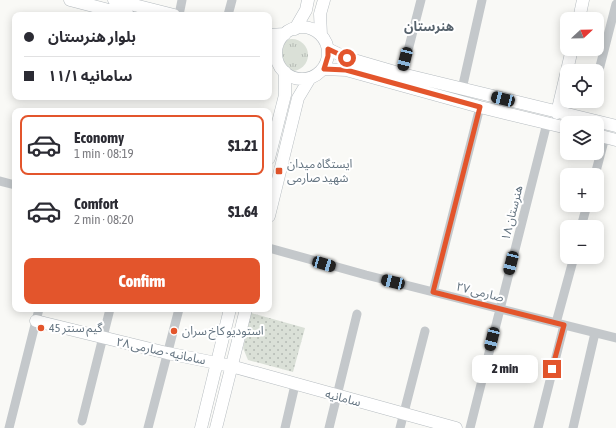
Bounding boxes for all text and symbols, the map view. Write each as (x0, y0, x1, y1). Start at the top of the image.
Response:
north arrow (560, 12, 604, 56)
map controls (560, 12, 604, 264)
district label: هنرستان (404, 19, 454, 34)
text: بلوار هنرستان (48, 28, 136, 45)
car (396, 46, 414, 72)
route start (338, 49, 356, 67)
button: locate (560, 64, 604, 108)
text: سامانیه ۱۱/۱ (48, 67, 133, 84)
car (490, 90, 516, 108)
button: layers (560, 116, 604, 160)
icon: car (26, 127, 62, 163)
text: Economy (74, 129, 124, 146)
text: $1.21 (228, 137, 258, 154)
text: 1 min · 08:19 (74, 146, 134, 161)
place label: ایستگاه میدان شهید صارمی (287, 157, 353, 185)
marker: ایستگاه میدان شهید صارمی (274, 166, 284, 176)
button: + (560, 168, 604, 212)
street label: هنرستان ۱۸ (498, 184, 526, 242)
icon: car (26, 193, 62, 229)
text: Comfort (74, 195, 118, 212)
text: $1.64 (228, 203, 258, 220)
text: 2 min · 08:20 (74, 212, 134, 227)
button: − (560, 220, 604, 264)
car (502, 250, 520, 276)
car (311, 255, 337, 273)
button: Confirm (24, 258, 260, 304)
car (380, 273, 406, 291)
street label: صارمی ۲۷ (455, 279, 506, 305)
place label: گیم سنتر 45 (49, 321, 104, 337)
marker: گیم سنتر 45 (36, 323, 46, 333)
place label: استودیو کاخ سران (182, 324, 264, 340)
marker: استودیو کاخ سران (169, 326, 179, 336)
car (483, 326, 501, 352)
street label: سامانیه - صارمی ۲۸ (115, 335, 207, 367)
callout: 2 min (472, 355, 538, 383)
route end (543, 360, 561, 378)
text: 2 min (492, 361, 518, 376)
street label: سامانیه (324, 387, 362, 410)

